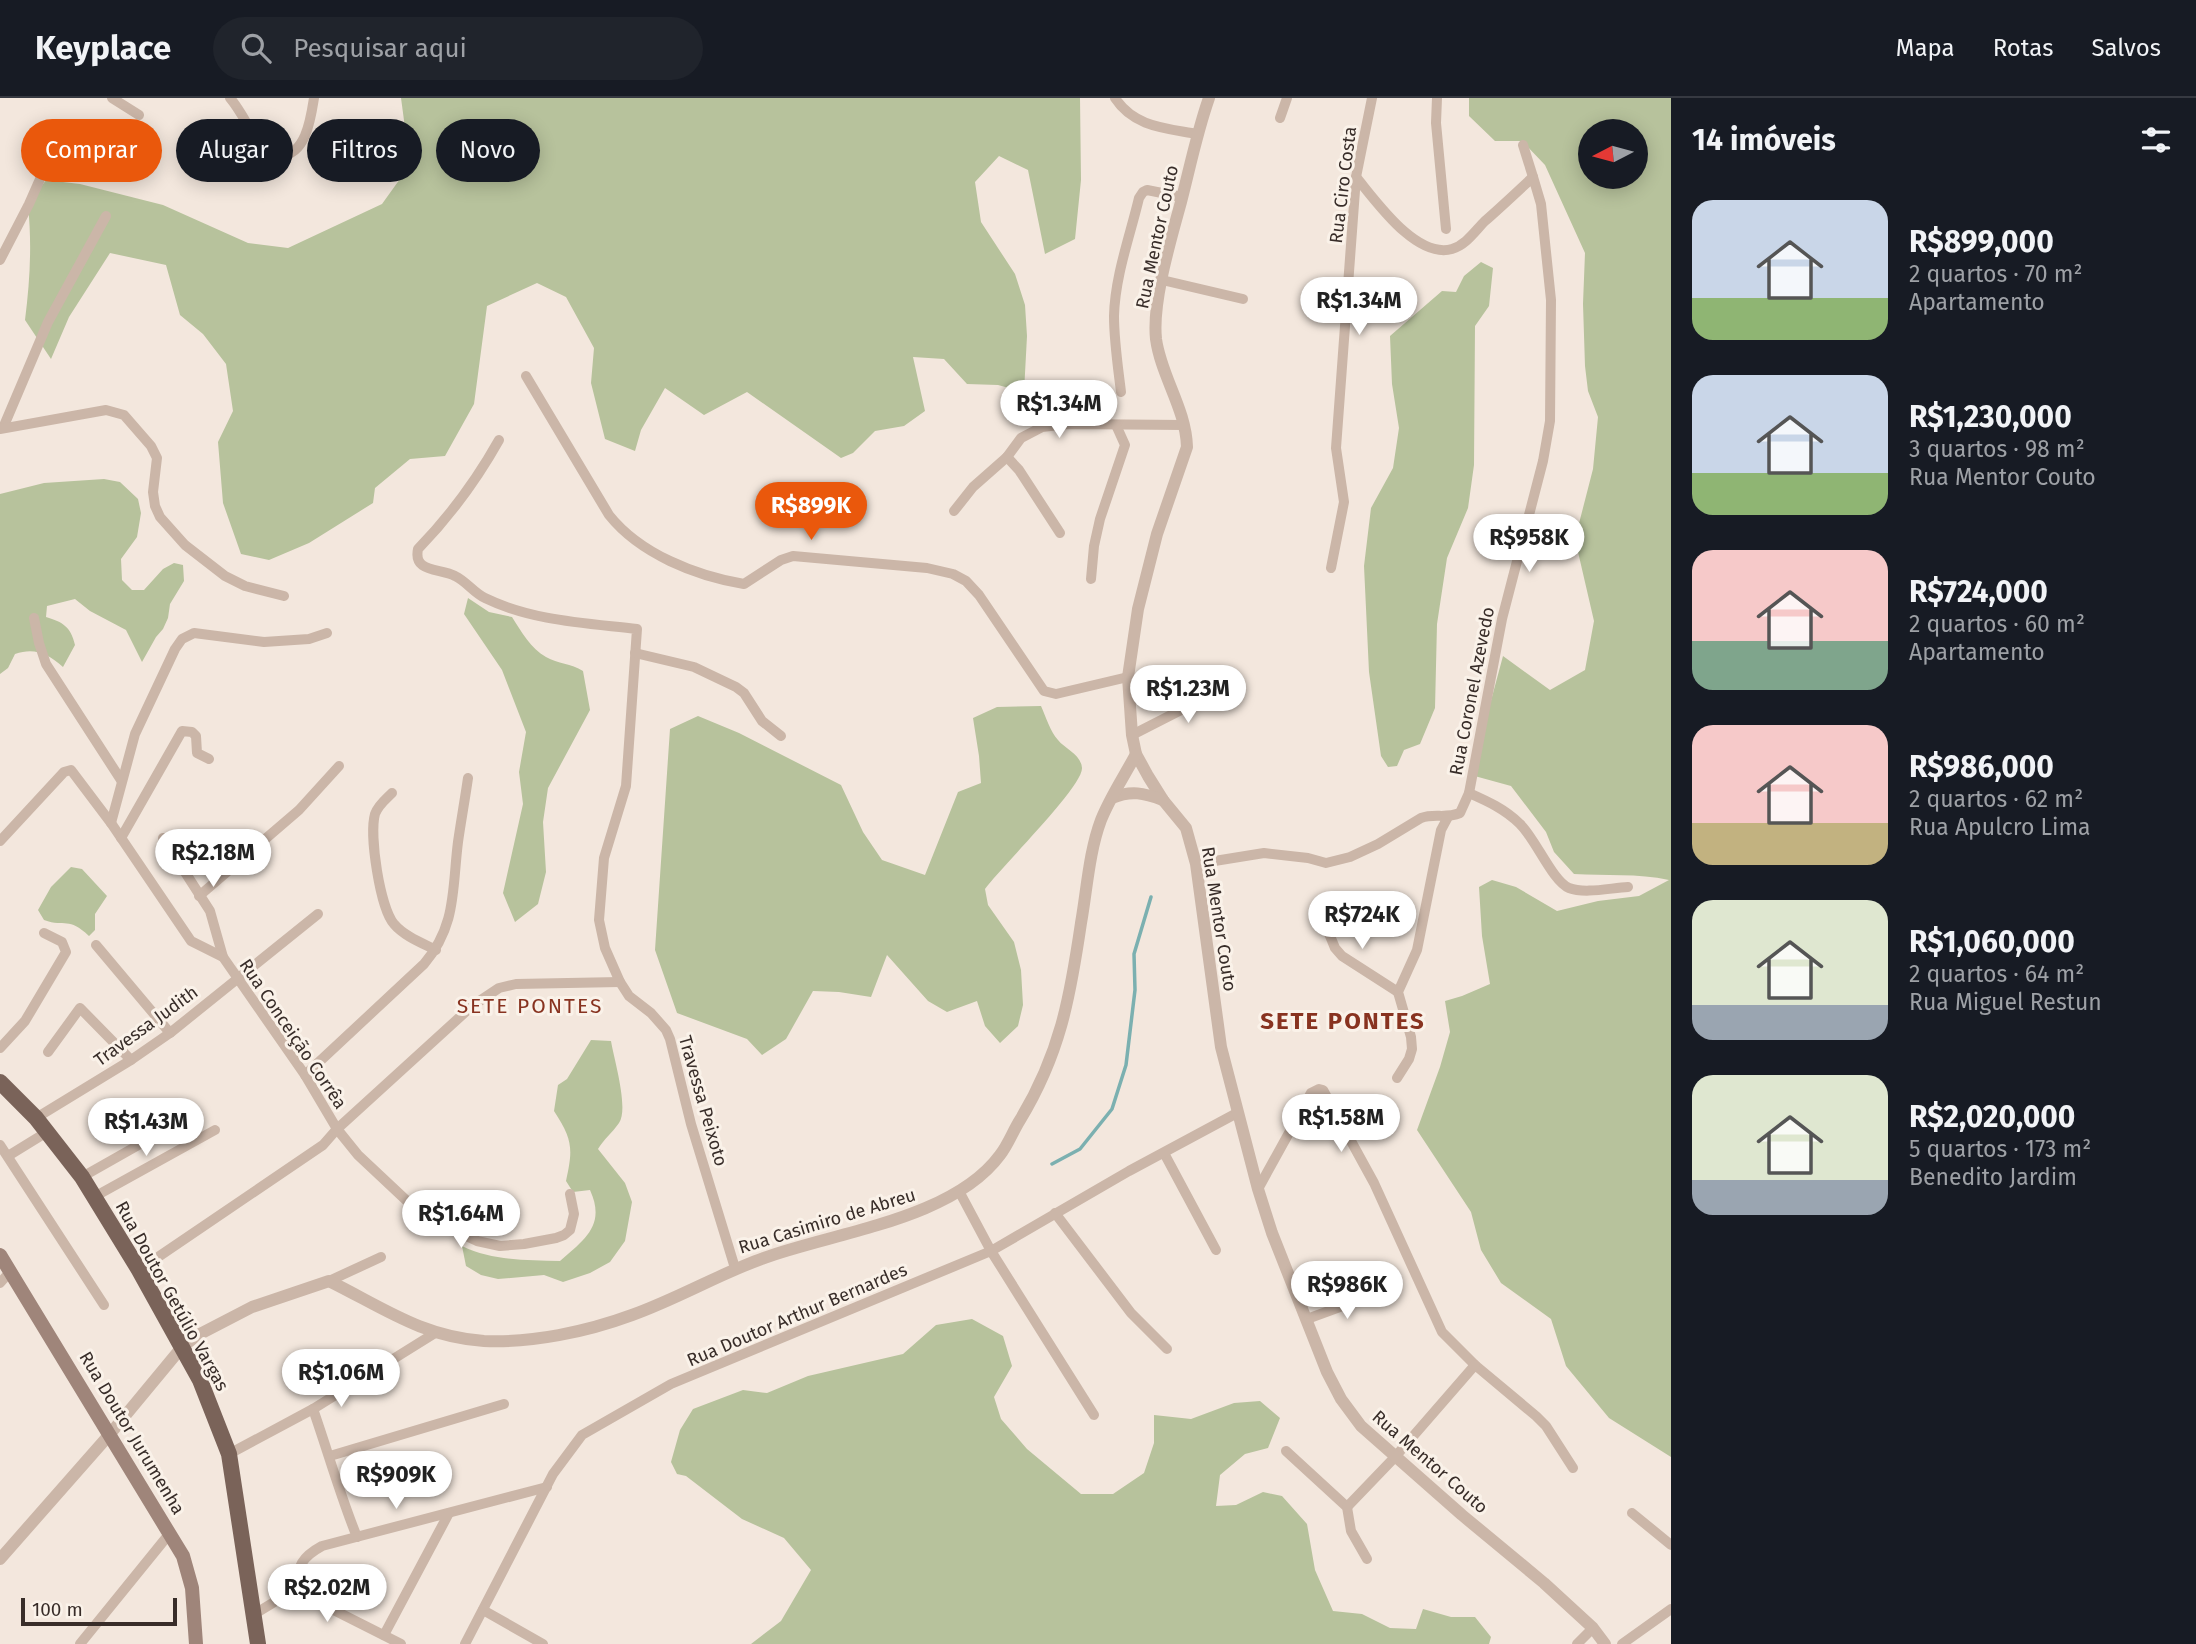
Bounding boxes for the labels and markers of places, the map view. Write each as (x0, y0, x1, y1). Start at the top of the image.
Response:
pin: R$1.34M (1294, 278, 1424, 337)
pin: R$1.34M (994, 380, 1124, 440)
pin: R$899K (754, 482, 868, 542)
pin: R$958K (1472, 514, 1586, 574)
pin: R$1.23M (1123, 666, 1253, 725)
pin: R$2.18M (148, 830, 278, 889)
pin: R$724K (1305, 892, 1419, 951)
pin: R$1.58M (1276, 1094, 1406, 1154)
pin: R$1.43M (81, 1098, 211, 1158)
pin: R$1.64M (396, 1190, 526, 1250)
pin: R$986K (1290, 1262, 1404, 1321)
pin: R$1.06M (276, 1350, 406, 1409)
pin: R$909K (339, 1452, 453, 1511)
pin: R$2.02M (262, 1564, 392, 1624)

